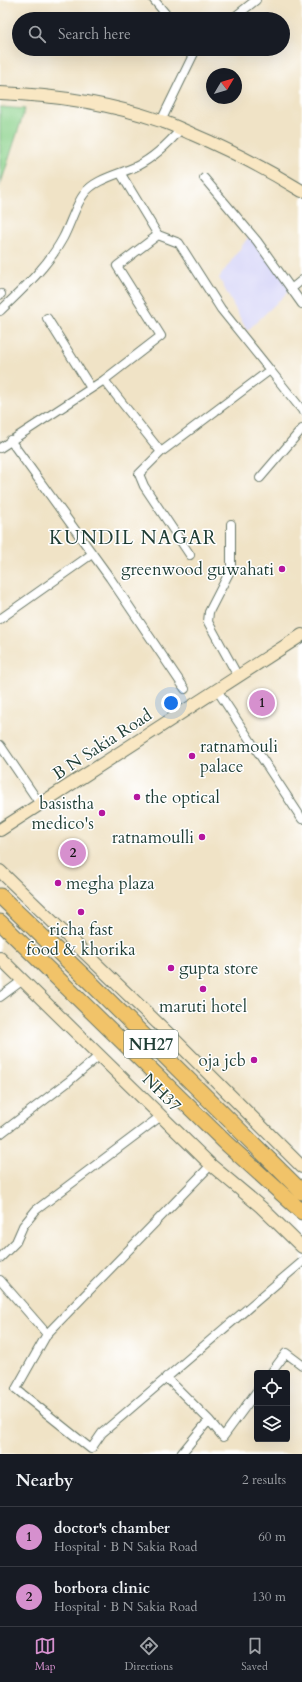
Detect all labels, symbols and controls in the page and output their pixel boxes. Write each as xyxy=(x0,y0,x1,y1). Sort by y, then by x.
search box xyxy=(12,12,290,56)
icon: search xyxy=(26,23,48,45)
text: Search here xyxy=(58,24,131,44)
north arrow xyxy=(206,68,242,104)
district label: KUNDIL NAGAR xyxy=(49,525,217,551)
place label: greenwood guwahati xyxy=(121,558,274,581)
marker: greenwood guwahati xyxy=(277,564,287,574)
pin: 1 xyxy=(249,688,275,718)
your location xyxy=(161,693,181,713)
street label: B N Sakia Road xyxy=(48,704,156,785)
place label: ratnamouli palace xyxy=(200,735,278,778)
marker: ratnamouli palace xyxy=(187,751,197,761)
place label: the optical xyxy=(145,786,220,809)
place label: basistha medico's xyxy=(32,792,95,835)
marker: the optical xyxy=(132,792,142,802)
marker: basistha medico's xyxy=(97,808,107,818)
place label: ratnamoulli xyxy=(112,826,194,849)
marker: ratnamoulli xyxy=(197,832,207,842)
pin: 2 xyxy=(60,838,86,868)
place label: megha plaza xyxy=(66,872,155,895)
marker: megha plaza xyxy=(53,878,63,888)
marker: richa fast food & khorika xyxy=(76,907,86,917)
place label: richa fast food & khorika xyxy=(26,918,136,961)
place label: gupta store xyxy=(179,957,258,980)
marker: gupta store xyxy=(166,963,176,973)
marker: maruti hotel xyxy=(198,984,208,994)
place label: maruti hotel xyxy=(159,995,248,1018)
road number: NH27 xyxy=(124,1030,178,1058)
place label: oja jcb xyxy=(198,1049,246,1072)
marker: oja jcb xyxy=(249,1055,259,1065)
street label: NH37 xyxy=(137,1068,186,1117)
map controls xyxy=(254,1370,290,1442)
button: locate xyxy=(254,1370,290,1406)
button: layers xyxy=(254,1406,290,1442)
text: Nearby xyxy=(16,1469,73,1492)
text: 2 results xyxy=(242,1471,286,1489)
text: doctor's chamber xyxy=(54,1518,170,1538)
text: 1 xyxy=(26,1528,32,1546)
text: 60 m xyxy=(258,1528,286,1546)
text: Hospital · B N Sakia Road xyxy=(54,1538,197,1556)
text: borbora clinic xyxy=(54,1578,150,1598)
text: 2 xyxy=(26,1588,32,1606)
text: 130 m xyxy=(252,1588,286,1606)
text: Hospital · B N Sakia Road xyxy=(54,1598,197,1616)
tab: Map xyxy=(34,1635,56,1674)
tab: Directions xyxy=(124,1635,173,1674)
tab: Saved xyxy=(241,1635,268,1674)

